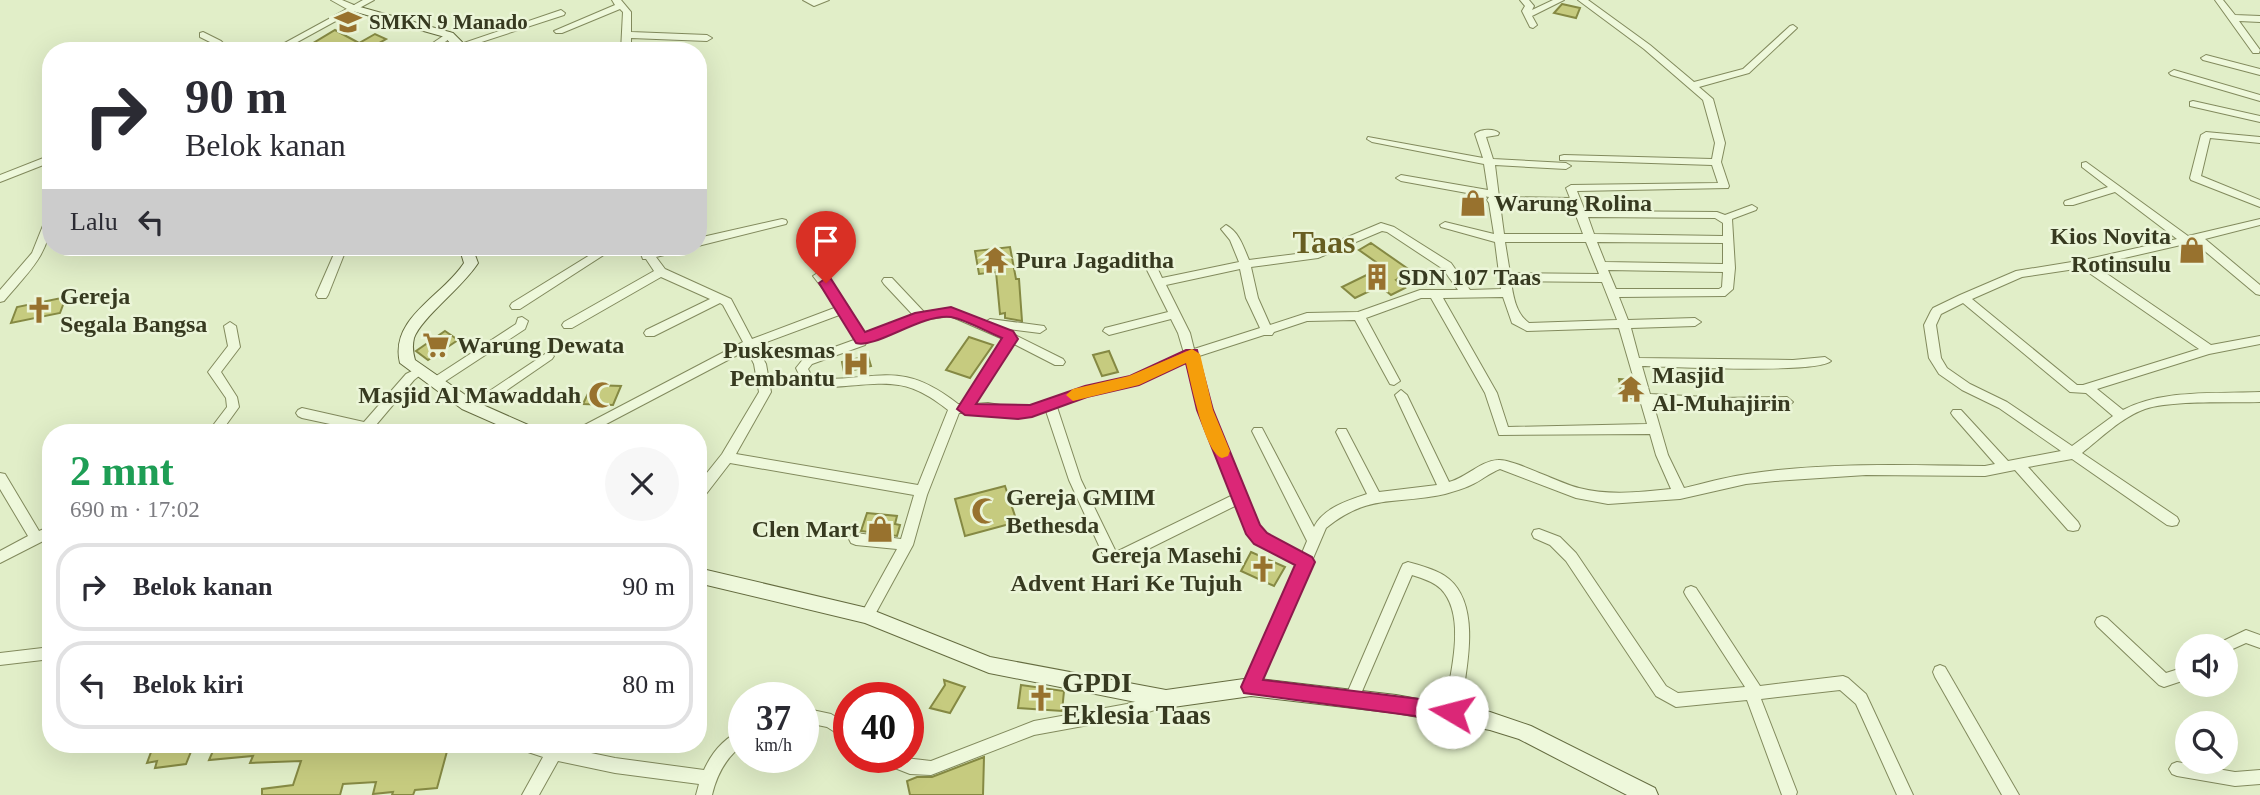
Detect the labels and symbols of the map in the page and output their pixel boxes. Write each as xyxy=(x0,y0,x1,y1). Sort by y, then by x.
school or university icon: SMKN 9 Manado xyxy=(333,7,363,37)
place label: SMKN 9 Manado xyxy=(369,10,528,34)
shop icon: Warung Rolina xyxy=(1458,188,1488,218)
place label: Warung Rolina xyxy=(1494,190,1652,216)
pin xyxy=(796,211,856,283)
place label: Kios Novita Rotinsulu xyxy=(2050,223,2171,277)
district label: Taas xyxy=(1293,224,1355,260)
shop icon: Kios Novita Rotinsulu xyxy=(2177,235,2207,265)
temple icon: Pura Jagaditha xyxy=(980,245,1010,275)
place label: Pura Jagaditha xyxy=(1016,247,1174,273)
building icon: SDN 107 Taas xyxy=(1362,262,1392,292)
place label: SDN 107 Taas xyxy=(1398,264,1541,290)
place label: Gereja Segala Bangsa xyxy=(60,283,207,337)
church icon: Gereja Segala Bangsa xyxy=(24,295,54,325)
supermarket icon: Warung Dewata xyxy=(421,330,451,360)
place label: Warung Dewata xyxy=(457,332,624,358)
place label: Puskesmas Pembantu xyxy=(723,337,835,391)
hospital icon: Puskesmas Pembantu xyxy=(841,349,871,379)
place label: Masjid Al-Muhajirin xyxy=(1652,362,1791,416)
temple icon: Masjid Al-Muhajirin xyxy=(1616,374,1646,404)
mosque icon: Masjid Al Mawaddah xyxy=(587,380,617,410)
place label: Masjid Al Mawaddah xyxy=(358,382,581,408)
place label: Gereja GMIM Bethesda xyxy=(1006,484,1156,538)
mosque icon: Gereja GMIM Bethesda xyxy=(970,496,1000,526)
shop icon: Clen Mart xyxy=(865,514,895,544)
place label: Clen Mart xyxy=(752,516,859,542)
place label: Gereja Masehi Advent Hari Ke Tujuh xyxy=(1011,542,1242,596)
church icon: Gereja Masehi Advent Hari Ke Tujuh xyxy=(1248,554,1278,584)
place label: GPDI Eklesia Taas xyxy=(1062,667,1211,730)
position arrow xyxy=(1415,675,1489,749)
speed limit sign: 40 xyxy=(833,682,924,773)
church icon: GPDI Eklesia Taas xyxy=(1026,683,1056,713)

